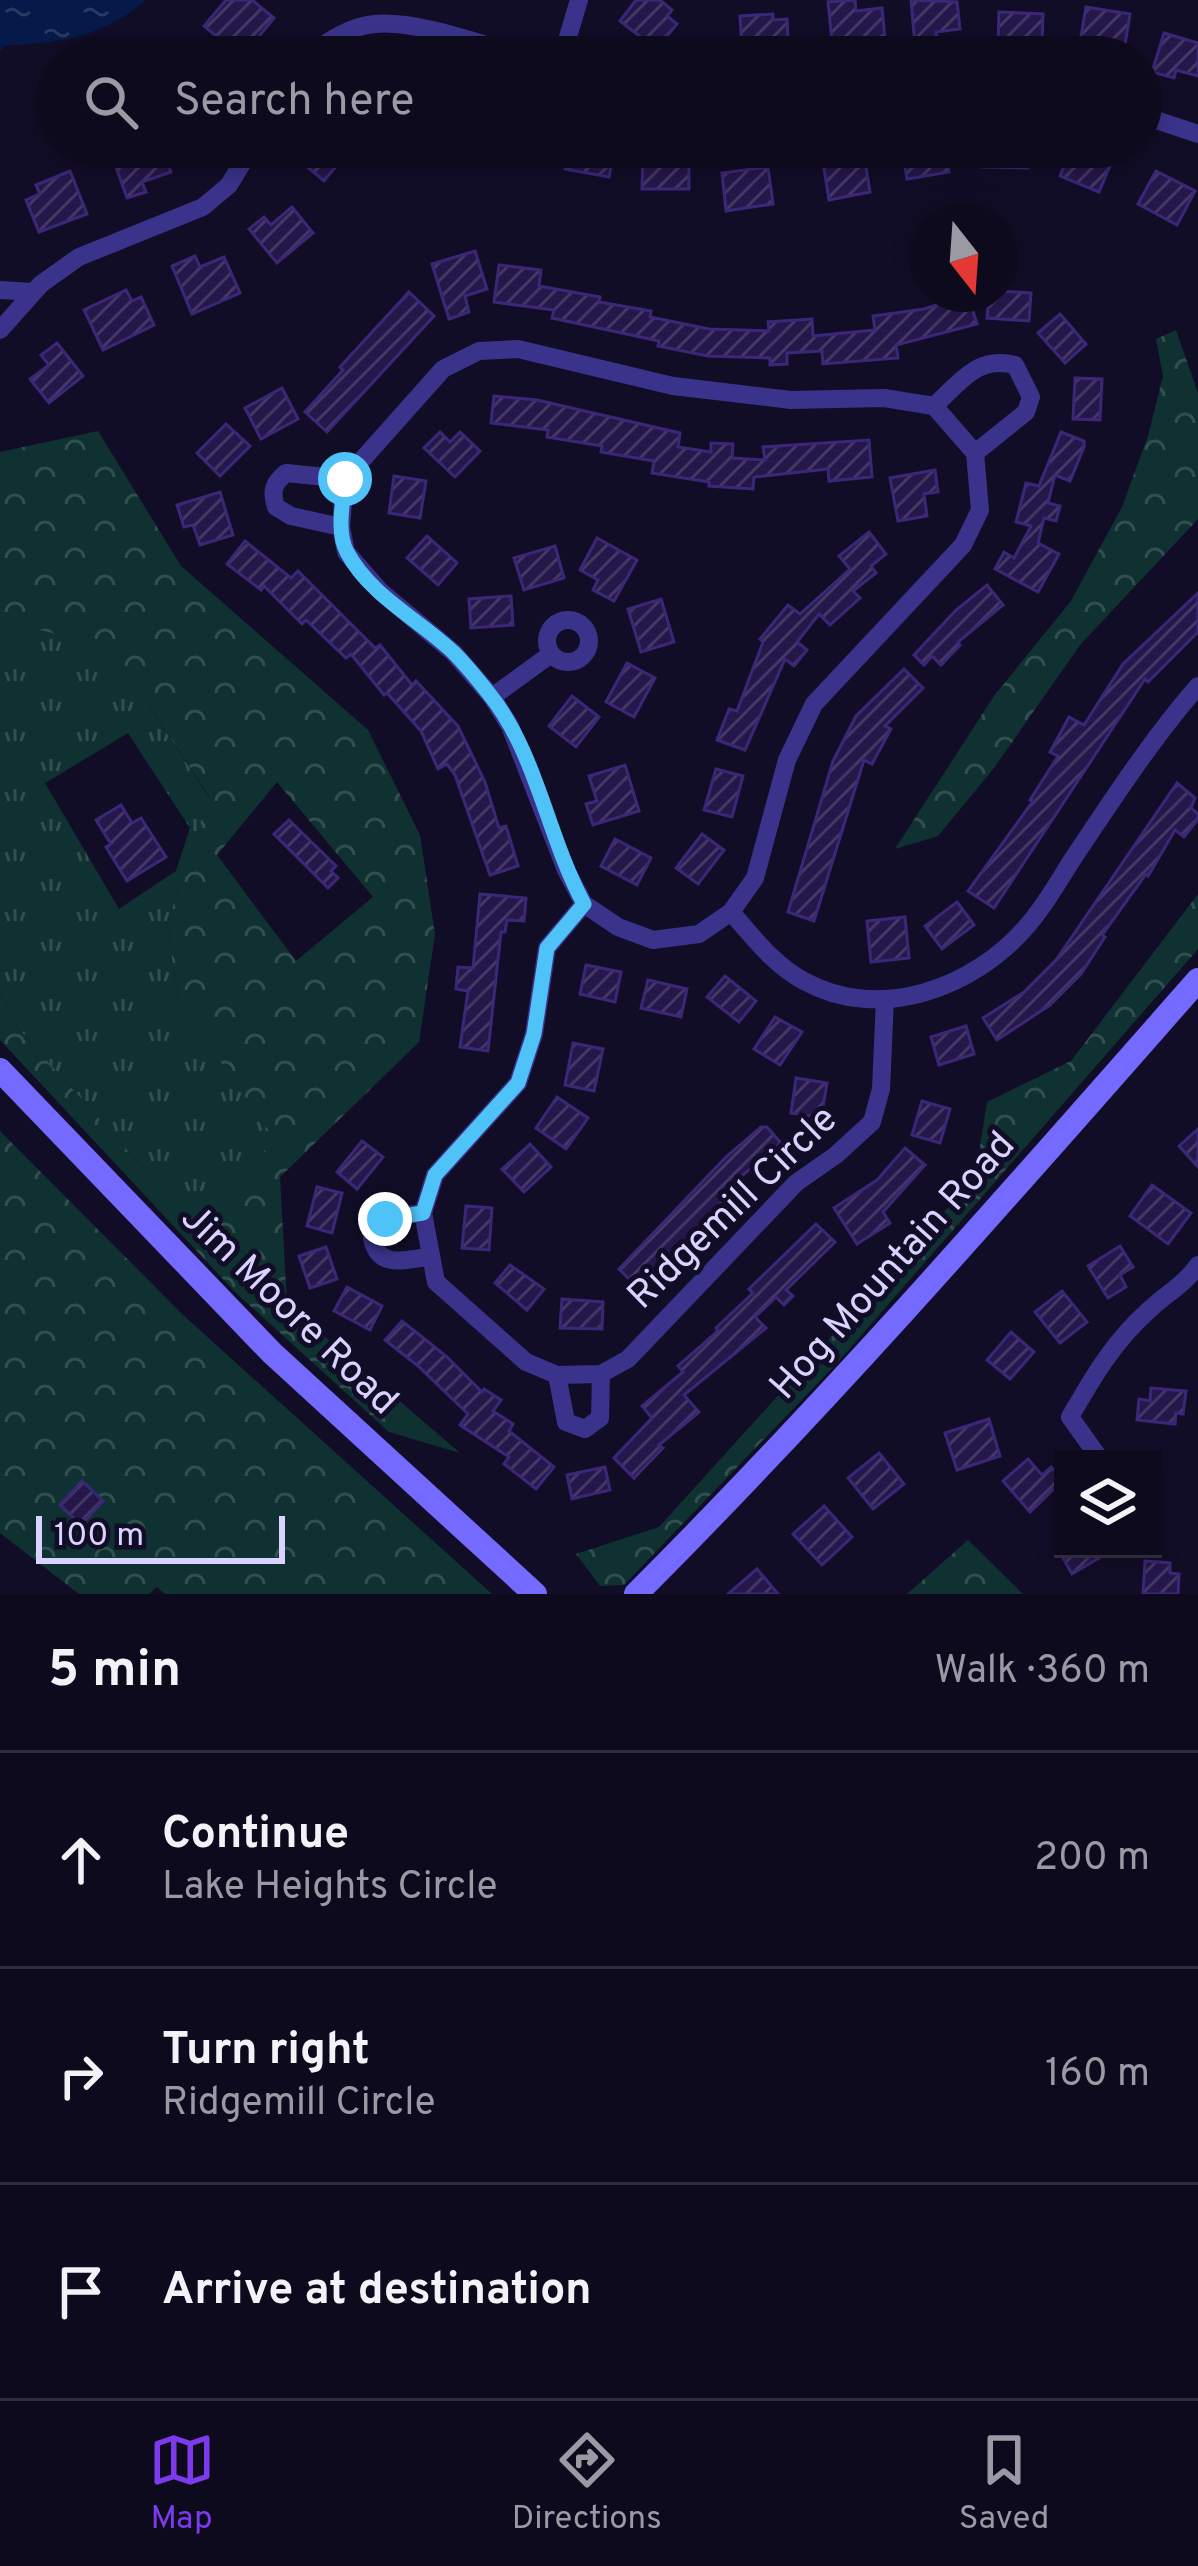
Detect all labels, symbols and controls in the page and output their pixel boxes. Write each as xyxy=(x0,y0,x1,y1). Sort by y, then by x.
search box xyxy=(36,36,1162,168)
icon: search xyxy=(78,69,144,135)
text: Search here xyxy=(174,74,414,131)
north arrow xyxy=(910,204,1018,312)
route start xyxy=(318,452,372,506)
street label: Ridgemill Circle xyxy=(619,1096,849,1322)
street label: Hog Mountain Road xyxy=(761,1123,1027,1411)
route end xyxy=(358,1192,412,1246)
street label: Jim Moore Road xyxy=(169,1195,407,1427)
map controls xyxy=(1054,1450,1162,1558)
button: layers xyxy=(1054,1450,1162,1558)
scale bar xyxy=(36,1510,285,1563)
text: 100 m xyxy=(54,1516,144,1558)
text: 5 min xyxy=(48,1640,181,1705)
text: Walk · 360 m xyxy=(934,1648,1150,1697)
text: Continue xyxy=(162,1807,349,1864)
icon: ahead xyxy=(48,1827,114,1893)
text: 200 m xyxy=(1034,1835,1150,1884)
text: Lake Heights Circle xyxy=(162,1864,497,1913)
text: Turn right xyxy=(162,2023,370,2080)
icon: right xyxy=(48,2043,114,2109)
text: 160 m xyxy=(1045,2051,1150,2100)
text: Ridgemill Circle xyxy=(162,2080,435,2129)
icon: arrive xyxy=(48,2259,114,2325)
text: Arrive at destination xyxy=(162,2263,592,2320)
tab: Map xyxy=(149,2427,215,2541)
tab: Directions xyxy=(512,2427,662,2541)
tab: Saved xyxy=(959,2427,1049,2541)

